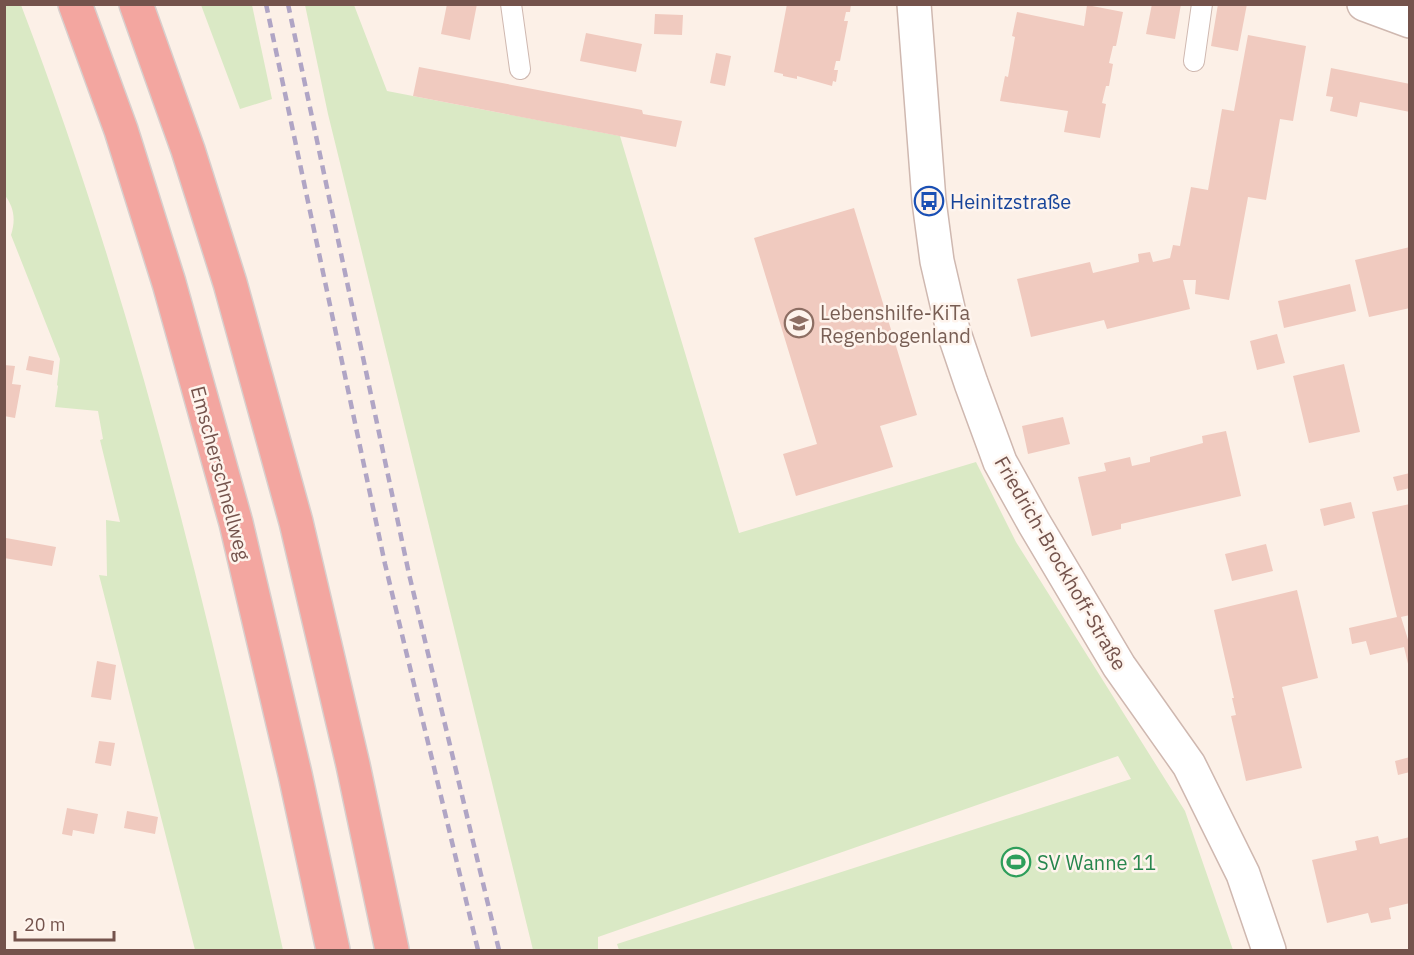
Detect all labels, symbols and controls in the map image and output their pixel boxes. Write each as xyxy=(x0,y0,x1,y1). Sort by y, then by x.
bus stop icon: Heinitzstraße xyxy=(913,185,945,217)
place label: Heinitzstraße xyxy=(950,188,1071,215)
place label: Lebenshilfe-KiTa Regenbogenland xyxy=(820,299,971,349)
school or university icon: Lebenshilfe-KiTa Regenbogenland xyxy=(783,307,815,339)
street label: Emscherschnellweg xyxy=(185,383,257,564)
street label: Friedrich-Brockhoff-Straße xyxy=(989,451,1133,675)
sports icon: SV Wanne 11 xyxy=(1000,846,1032,878)
place label: SV Wanne 11 xyxy=(1037,849,1156,876)
scale bar xyxy=(15,904,114,942)
text: 20 m xyxy=(24,913,66,936)

